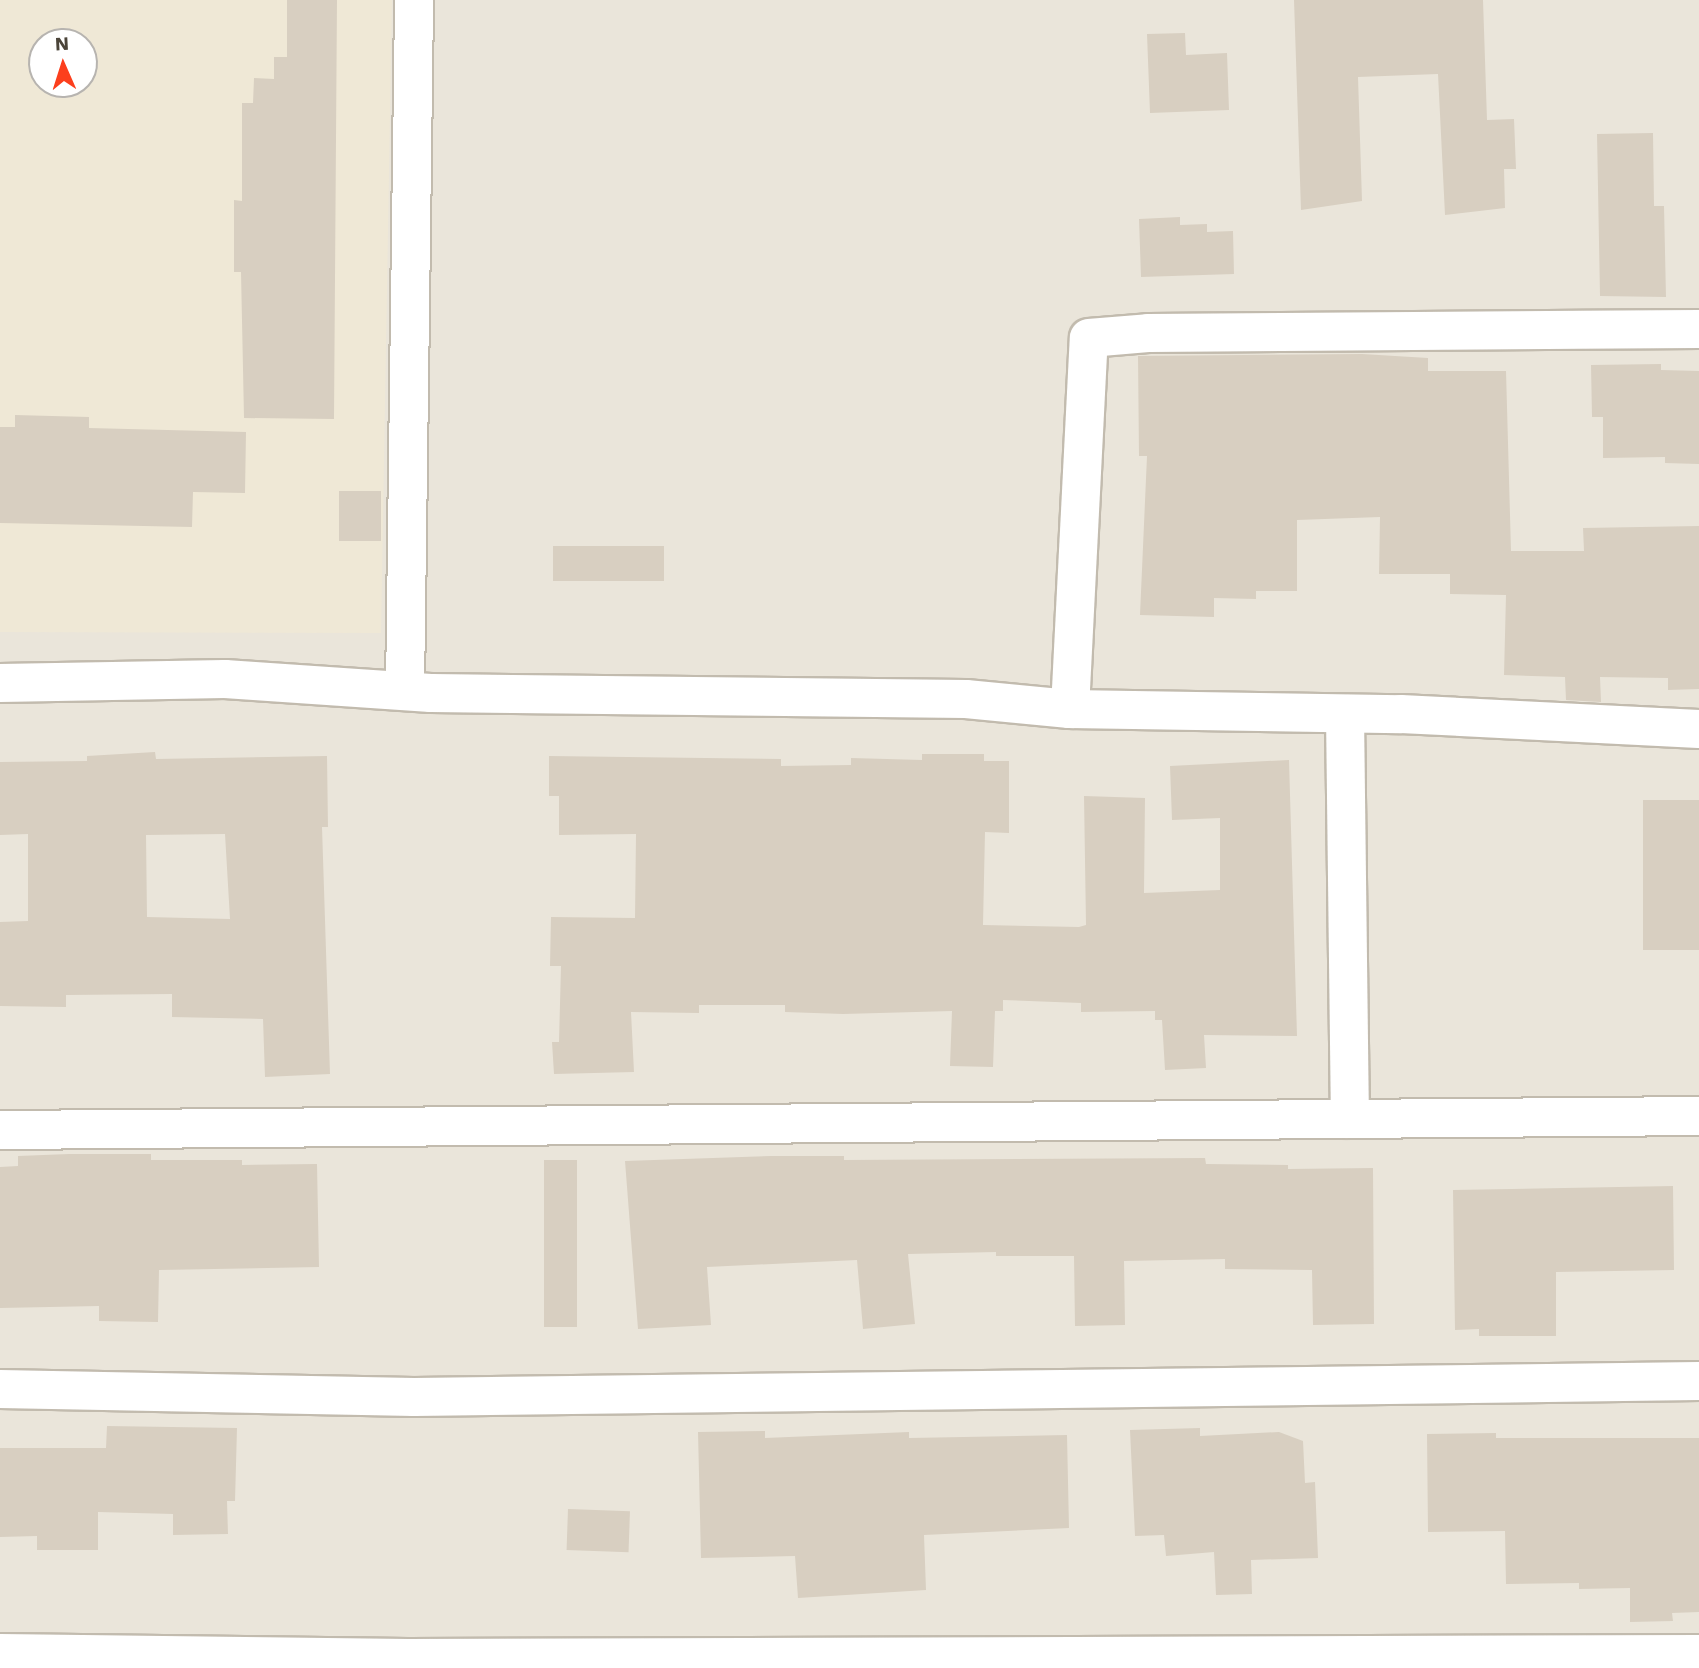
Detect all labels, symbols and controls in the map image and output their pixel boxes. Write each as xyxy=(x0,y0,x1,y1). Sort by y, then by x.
north arrow xyxy=(28,28,98,98)
text: N xyxy=(54,32,70,55)

